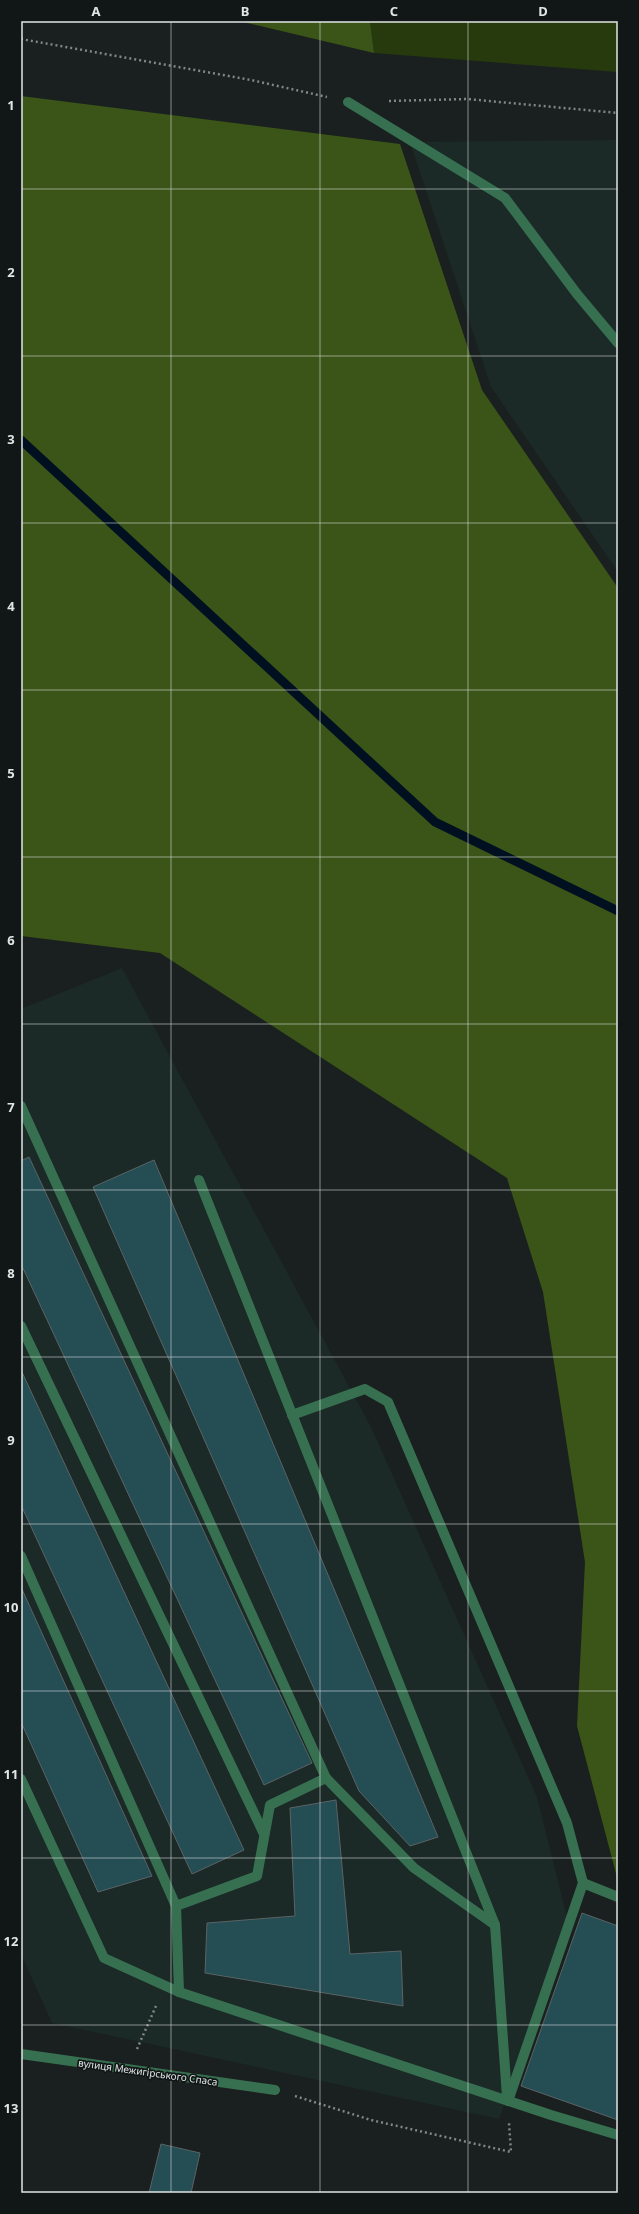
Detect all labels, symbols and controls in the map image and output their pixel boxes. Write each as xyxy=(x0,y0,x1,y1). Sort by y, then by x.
text: A xyxy=(92,2,101,20)
text: B xyxy=(241,2,249,20)
text: C xyxy=(390,2,398,20)
text: D xyxy=(538,2,548,20)
text: 1 xyxy=(7,96,15,114)
text: 2 xyxy=(7,263,15,281)
text: 3 xyxy=(7,430,15,448)
text: 4 xyxy=(7,597,15,615)
text: 5 xyxy=(7,764,15,782)
text: 6 xyxy=(7,931,15,949)
text: 7 xyxy=(7,1098,15,1116)
text: 8 xyxy=(7,1264,15,1282)
text: 9 xyxy=(7,1431,15,1449)
text: 10 xyxy=(4,1598,18,1616)
text: 11 xyxy=(4,1765,18,1783)
text: 12 xyxy=(4,1932,18,1950)
street label: вулиця Межигірського Спаса xyxy=(77,2055,219,2089)
text: 13 xyxy=(4,2099,18,2117)

